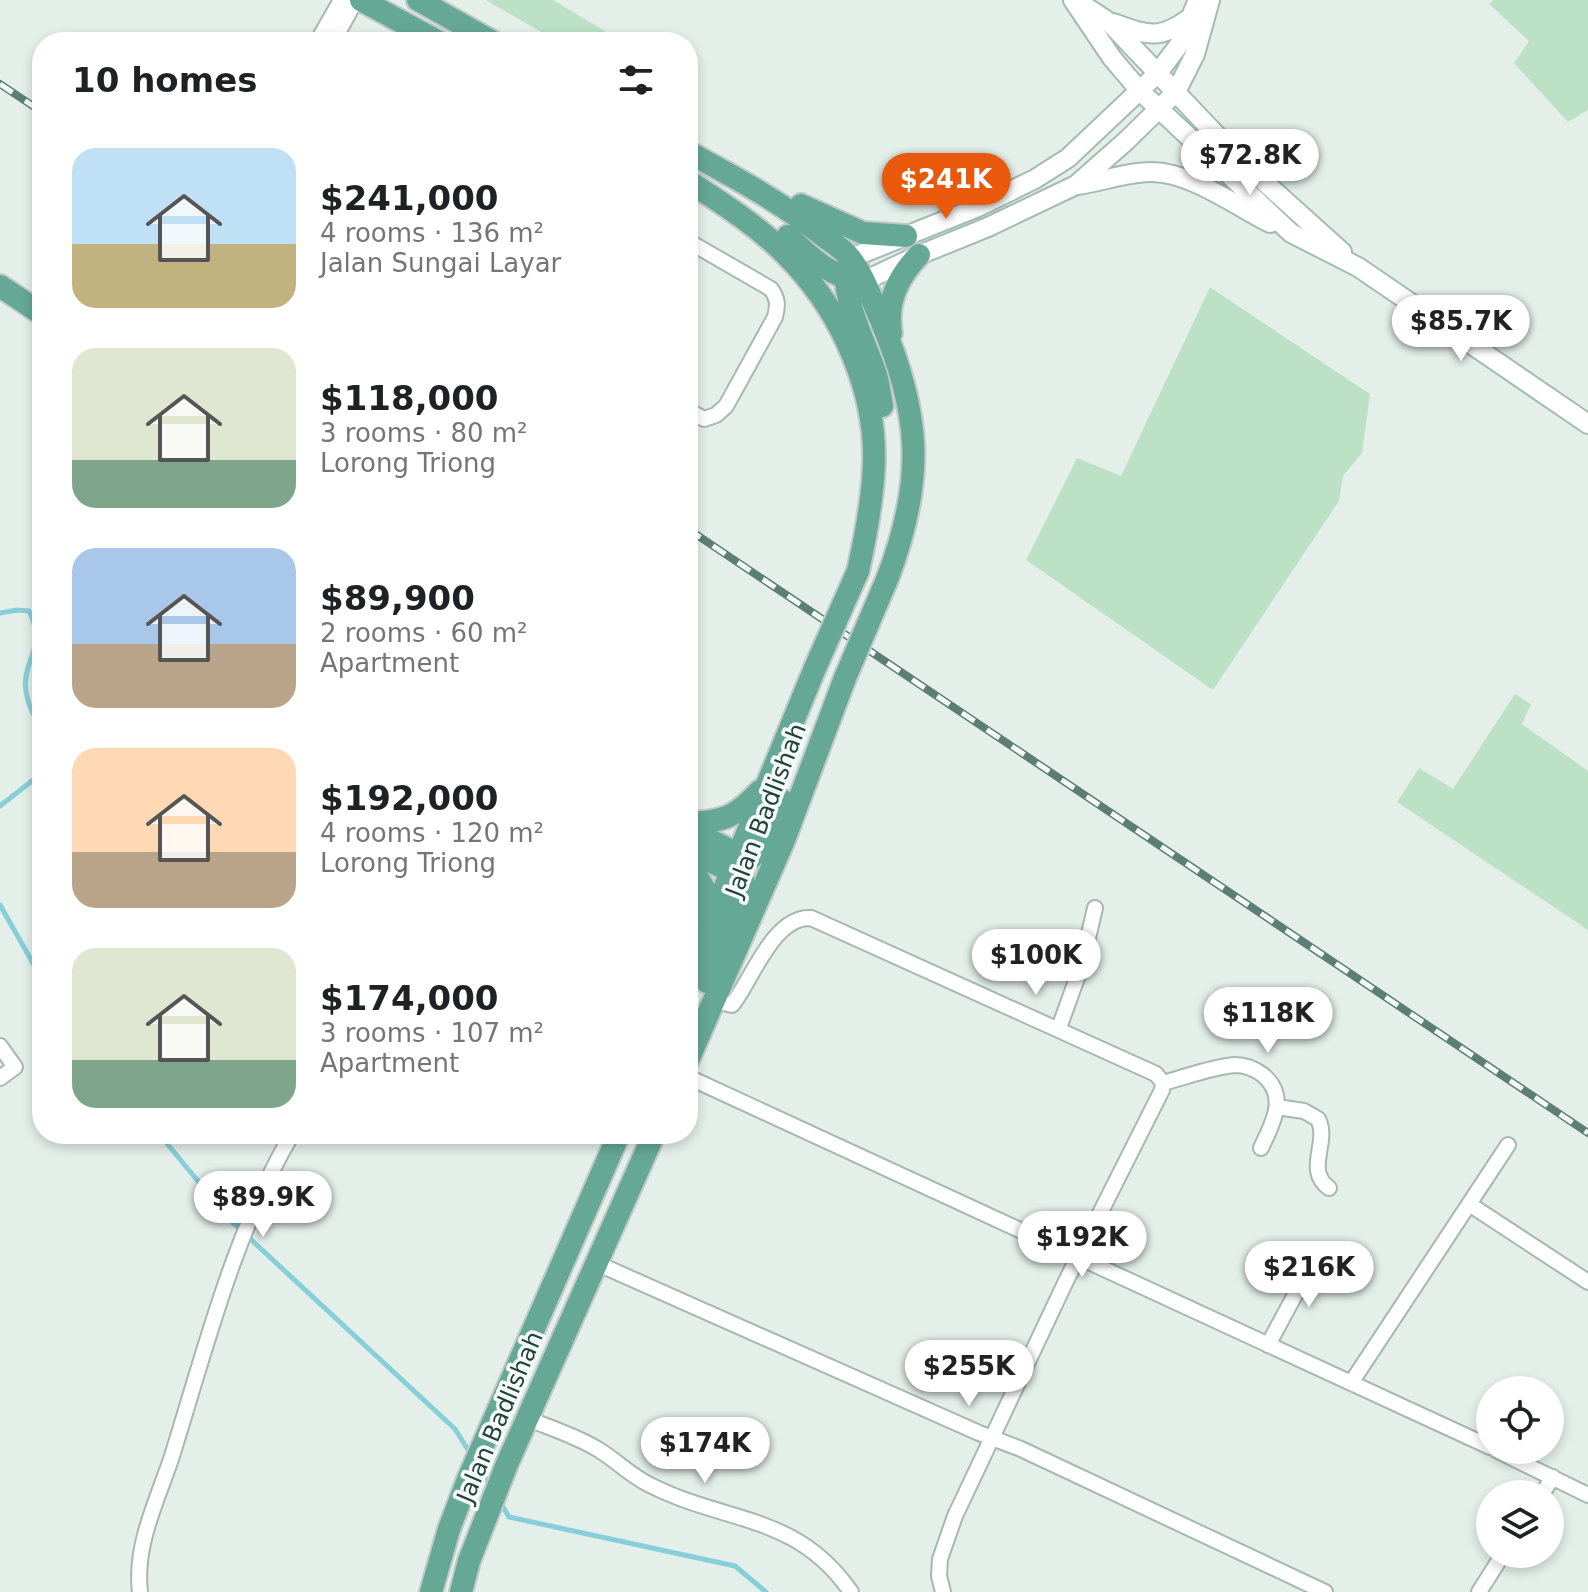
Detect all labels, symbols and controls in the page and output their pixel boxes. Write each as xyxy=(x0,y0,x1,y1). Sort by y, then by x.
icon: filters xyxy=(614,58,658,102)
text: 10 homes xyxy=(72,60,257,100)
pin: $72.8K xyxy=(1185,129,1315,197)
text: $72.8K xyxy=(1199,140,1301,170)
pin: $241K xyxy=(890,153,1002,221)
text: $241K xyxy=(900,164,992,194)
text: $241,000 xyxy=(320,178,499,218)
icon: home xyxy=(136,180,232,276)
text: 4 rooms · 136 m² xyxy=(320,218,544,248)
text: Jalan Sungai Layar xyxy=(320,248,561,278)
pin: $85.7K xyxy=(1396,295,1526,363)
text: $85.7K xyxy=(1410,306,1512,336)
text: $118,000 xyxy=(320,378,499,418)
icon: home xyxy=(136,380,232,476)
text: 3 rooms · 80 m² xyxy=(320,418,528,448)
text: Lorong Triong xyxy=(320,448,496,478)
text: $89,900 xyxy=(320,578,475,618)
icon: home xyxy=(136,580,232,676)
text: 2 rooms · 60 m² xyxy=(320,618,528,648)
text: Apartment xyxy=(320,648,459,678)
street label: Jalan Badlishah xyxy=(719,719,812,902)
text: $192,000 xyxy=(320,778,499,818)
icon: home xyxy=(136,780,232,876)
text: 4 rooms · 120 m² xyxy=(320,818,544,848)
text: Lorong Triong xyxy=(320,848,496,878)
pin: $100K xyxy=(980,929,1092,997)
text: $100K xyxy=(990,940,1082,970)
text: $174,000 xyxy=(320,978,499,1018)
icon: home xyxy=(136,980,232,1076)
pin: $118K xyxy=(1212,987,1324,1055)
text: $118K xyxy=(1222,998,1314,1028)
text: 3 rooms · 107 m² xyxy=(320,1018,544,1048)
text: Apartment xyxy=(320,1048,459,1078)
pin: $89.9K xyxy=(198,1171,328,1239)
text: $89.9K xyxy=(212,1182,314,1212)
pin: $192K xyxy=(1026,1211,1138,1279)
text: $192K xyxy=(1036,1222,1128,1252)
pin: $216K xyxy=(1253,1241,1365,1309)
text: $216K xyxy=(1263,1252,1355,1282)
street label: Jalan Badlishah xyxy=(451,1327,549,1509)
pin: $255K xyxy=(913,1340,1025,1408)
text: $255K xyxy=(923,1351,1015,1381)
map controls xyxy=(1476,1376,1564,1568)
button: locate xyxy=(1476,1376,1564,1464)
pin: $174K xyxy=(649,1417,761,1485)
text: $174K xyxy=(659,1428,751,1458)
button: layers xyxy=(1476,1480,1564,1568)

